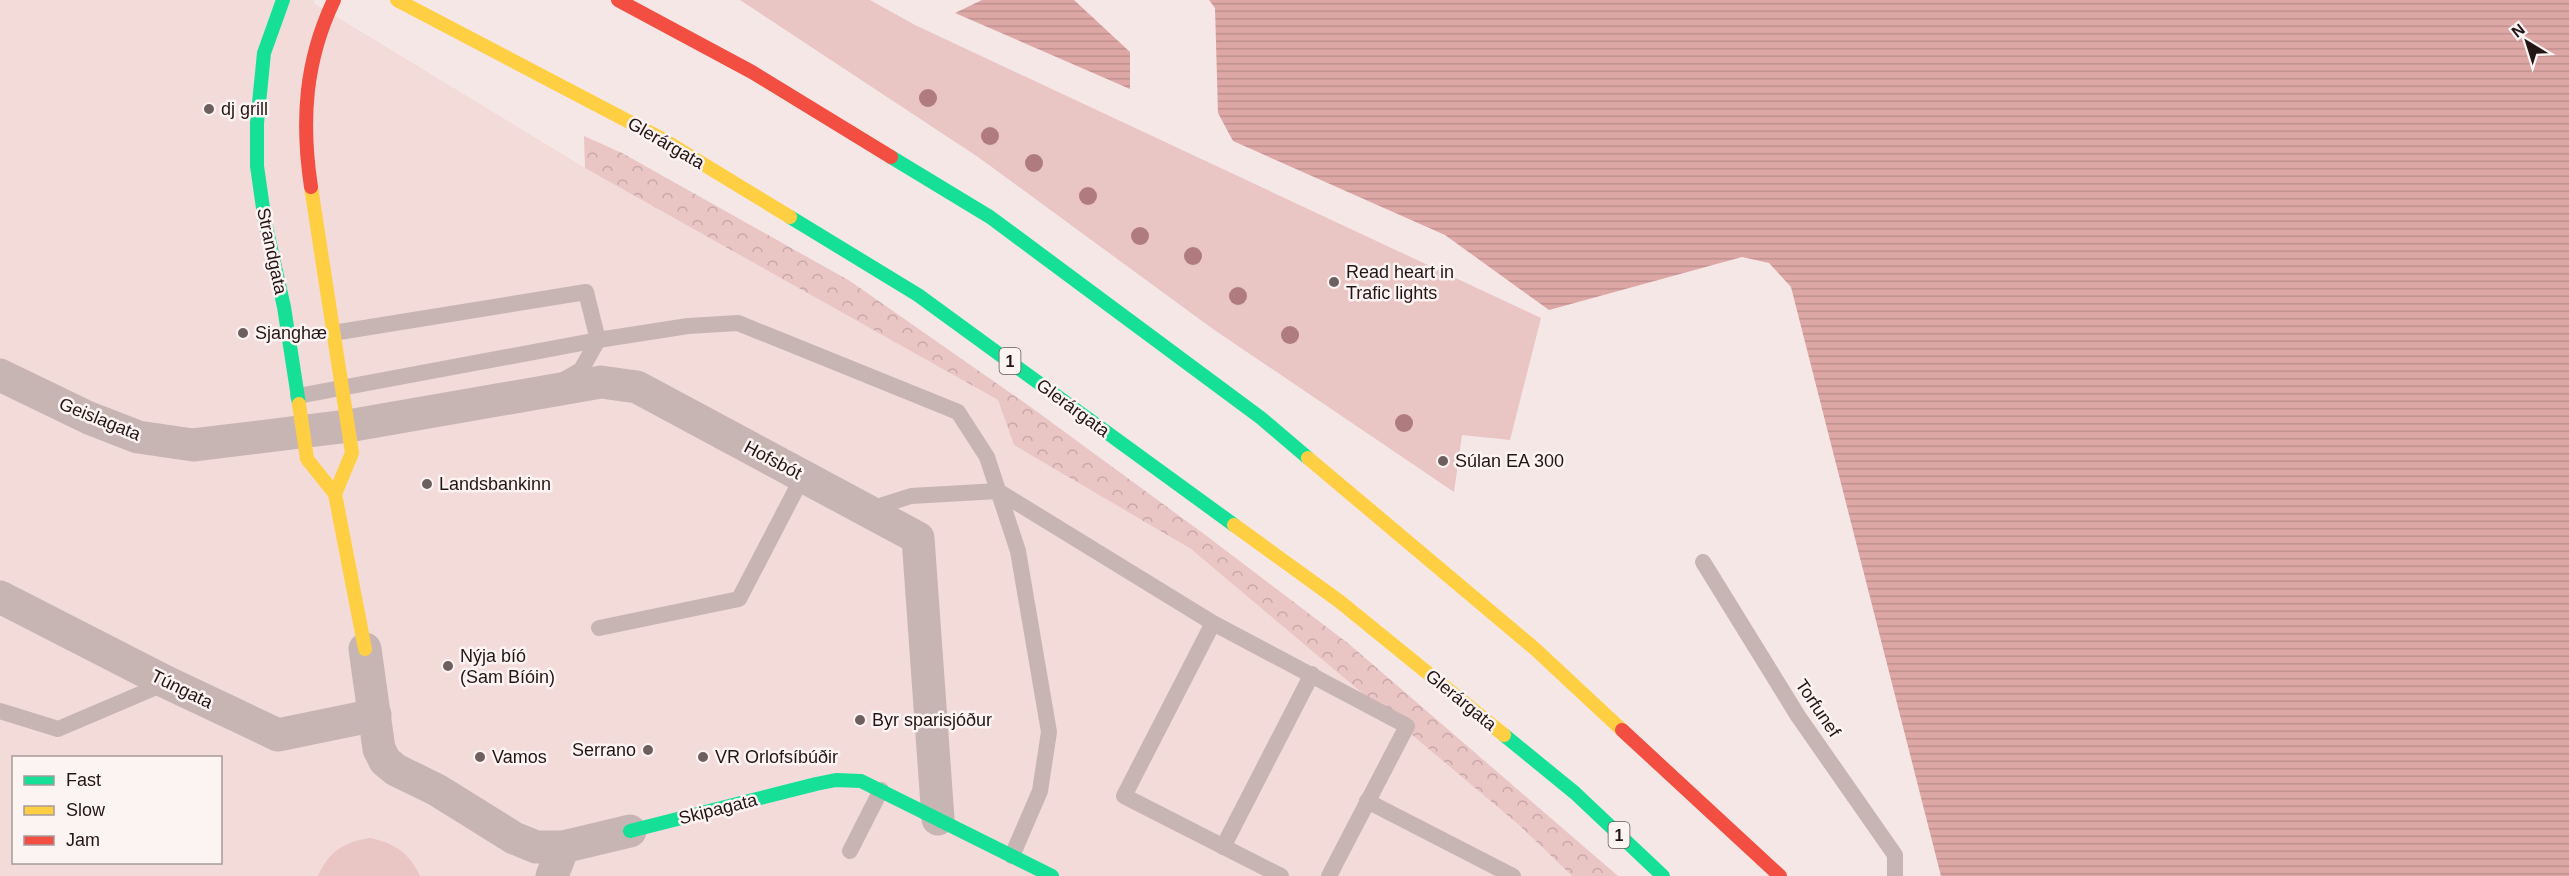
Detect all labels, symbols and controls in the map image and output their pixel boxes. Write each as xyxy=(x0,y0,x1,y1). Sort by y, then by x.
north arrow xyxy=(2497,12,2557,72)
text: N xyxy=(2508,20,2528,41)
place label: dj grill xyxy=(221,99,268,119)
marker: dj grill xyxy=(202,102,216,116)
street label: Glerárgata xyxy=(624,113,709,173)
street label: Strandgata xyxy=(253,206,291,297)
place label: Read heart in Trafic lights xyxy=(1346,262,1454,303)
marker: Read heart in Trafic lights xyxy=(1327,275,1341,289)
place label: Sjanghæ xyxy=(255,323,327,343)
marker: Sjanghæ xyxy=(236,326,250,340)
road number: 1 xyxy=(1000,348,1020,374)
street label: Glerárgata xyxy=(1033,375,1114,442)
street label: Geislagata xyxy=(56,394,145,445)
street label: Hofsbót xyxy=(741,437,805,483)
place label: Súlan EA 300 xyxy=(1455,451,1564,471)
marker: Súlan EA 300 xyxy=(1436,454,1450,468)
place label: Landsbankinn xyxy=(439,474,551,494)
marker: Landsbankinn xyxy=(420,477,434,491)
place label: Nýja bíó (Sam Bíóin) xyxy=(460,646,555,687)
marker: Nýja bíó (Sam Bíóin) xyxy=(441,659,455,673)
street label: Glerárgata xyxy=(1422,665,1501,735)
street label: Túngata xyxy=(148,666,217,713)
street label: Torfunef xyxy=(1792,675,1845,741)
place label: Byr sparisjóður xyxy=(872,710,992,730)
marker: Byr sparisjóður xyxy=(853,713,867,727)
place label: Serrano xyxy=(572,740,636,760)
marker: Serrano xyxy=(641,743,655,757)
place label: Vamos xyxy=(492,747,547,767)
place label: VR Orlofsíbúðir xyxy=(715,747,838,767)
marker: Vamos xyxy=(473,750,487,764)
marker: VR Orlofsíbúðir xyxy=(696,750,710,764)
legend xyxy=(12,756,222,864)
text: Fast xyxy=(66,770,101,790)
street label: Skipagata xyxy=(677,789,760,828)
text: Slow xyxy=(66,800,106,820)
road number: 1 xyxy=(1608,822,1630,848)
text: Jam xyxy=(66,830,100,850)

